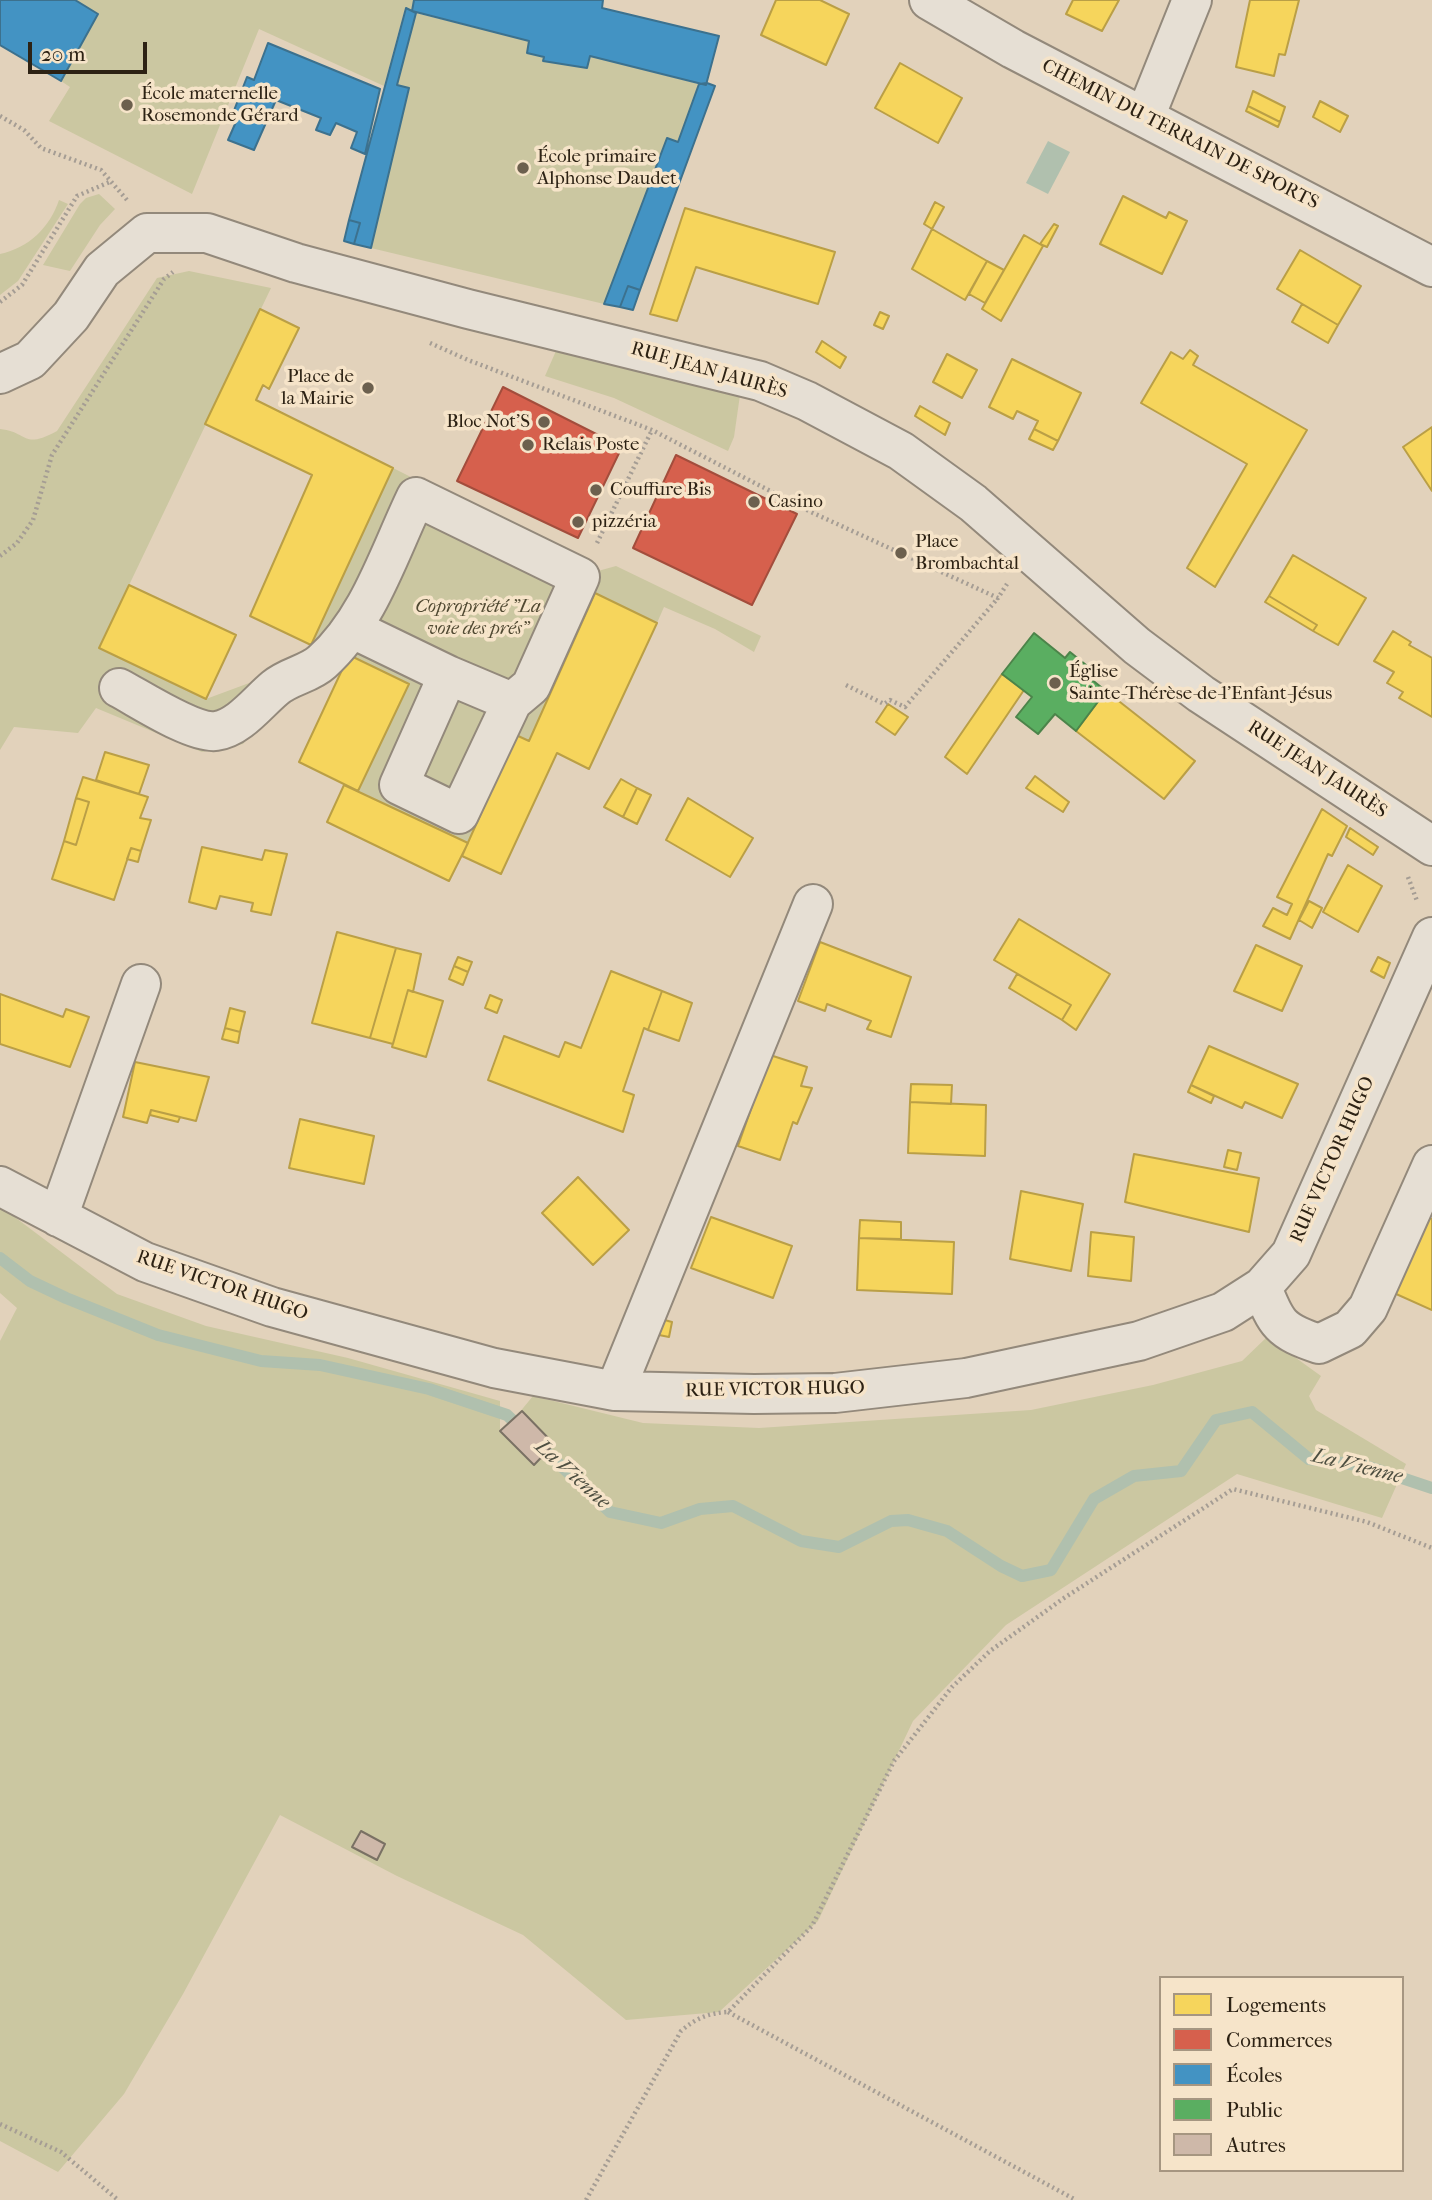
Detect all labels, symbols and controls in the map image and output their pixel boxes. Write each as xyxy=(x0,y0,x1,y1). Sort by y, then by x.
scale bar xyxy=(32,28,150,72)
text: 20 m xyxy=(41,42,85,66)
street label: CHEMIN DU TERRAIN DE SPORTS xyxy=(1038,55,1322,215)
place label: École maternelle Rosemonde Gérard xyxy=(141,83,298,127)
marker: École maternelle Rosemonde Gérard xyxy=(119,97,135,113)
place label: École primaire Alphonse Daudet xyxy=(537,146,677,190)
marker: École primaire Alphonse Daudet xyxy=(515,160,531,176)
street label: RUE JEAN JAURÈS xyxy=(628,338,790,404)
place label: Place de la Mairie xyxy=(281,366,354,410)
marker: Place de la Mairie xyxy=(360,380,376,396)
place label: Bloc Not'S xyxy=(446,411,530,433)
marker: Bloc Not'S xyxy=(536,414,552,430)
place label: Relais Poste xyxy=(542,434,639,456)
marker: Relais Poste xyxy=(520,437,536,453)
place label: Couffure Bis xyxy=(610,479,711,501)
marker: Couffure Bis xyxy=(588,482,604,498)
place label: Casino xyxy=(768,491,823,513)
marker: Casino xyxy=(746,494,762,510)
place label: pizzéria xyxy=(592,511,657,533)
marker: pizzéria xyxy=(570,514,586,530)
place label: Place Brombachtal xyxy=(915,531,1019,575)
marker: Place Brombachtal xyxy=(893,545,909,561)
park label: Copropriété "La voie des prés" xyxy=(415,596,541,640)
place label: Église Sainte-Thérèse-de-l'Enfant-Jésus xyxy=(1069,661,1332,705)
marker: Église Sainte-Thérèse-de-l'Enfant-Jésus xyxy=(1047,675,1063,691)
street label: RUE JEAN JAURÈS xyxy=(1243,716,1391,824)
street label: RUE VICTOR HUGO xyxy=(1286,1073,1380,1247)
street label: RUE VICTOR HUGO xyxy=(133,1246,311,1326)
street label: RUE VICTOR HUGO xyxy=(685,1377,865,1403)
water label: La Vienne xyxy=(529,1435,615,1515)
water label: La Vienne xyxy=(1309,1444,1405,1490)
legend xyxy=(1159,1976,1404,2172)
text: Logements xyxy=(1226,1993,1326,2017)
text: Commerces xyxy=(1226,2028,1332,2052)
text: Écoles xyxy=(1226,2063,1282,2087)
text: Public xyxy=(1226,2098,1282,2122)
text: Autres xyxy=(1226,2133,1286,2157)

